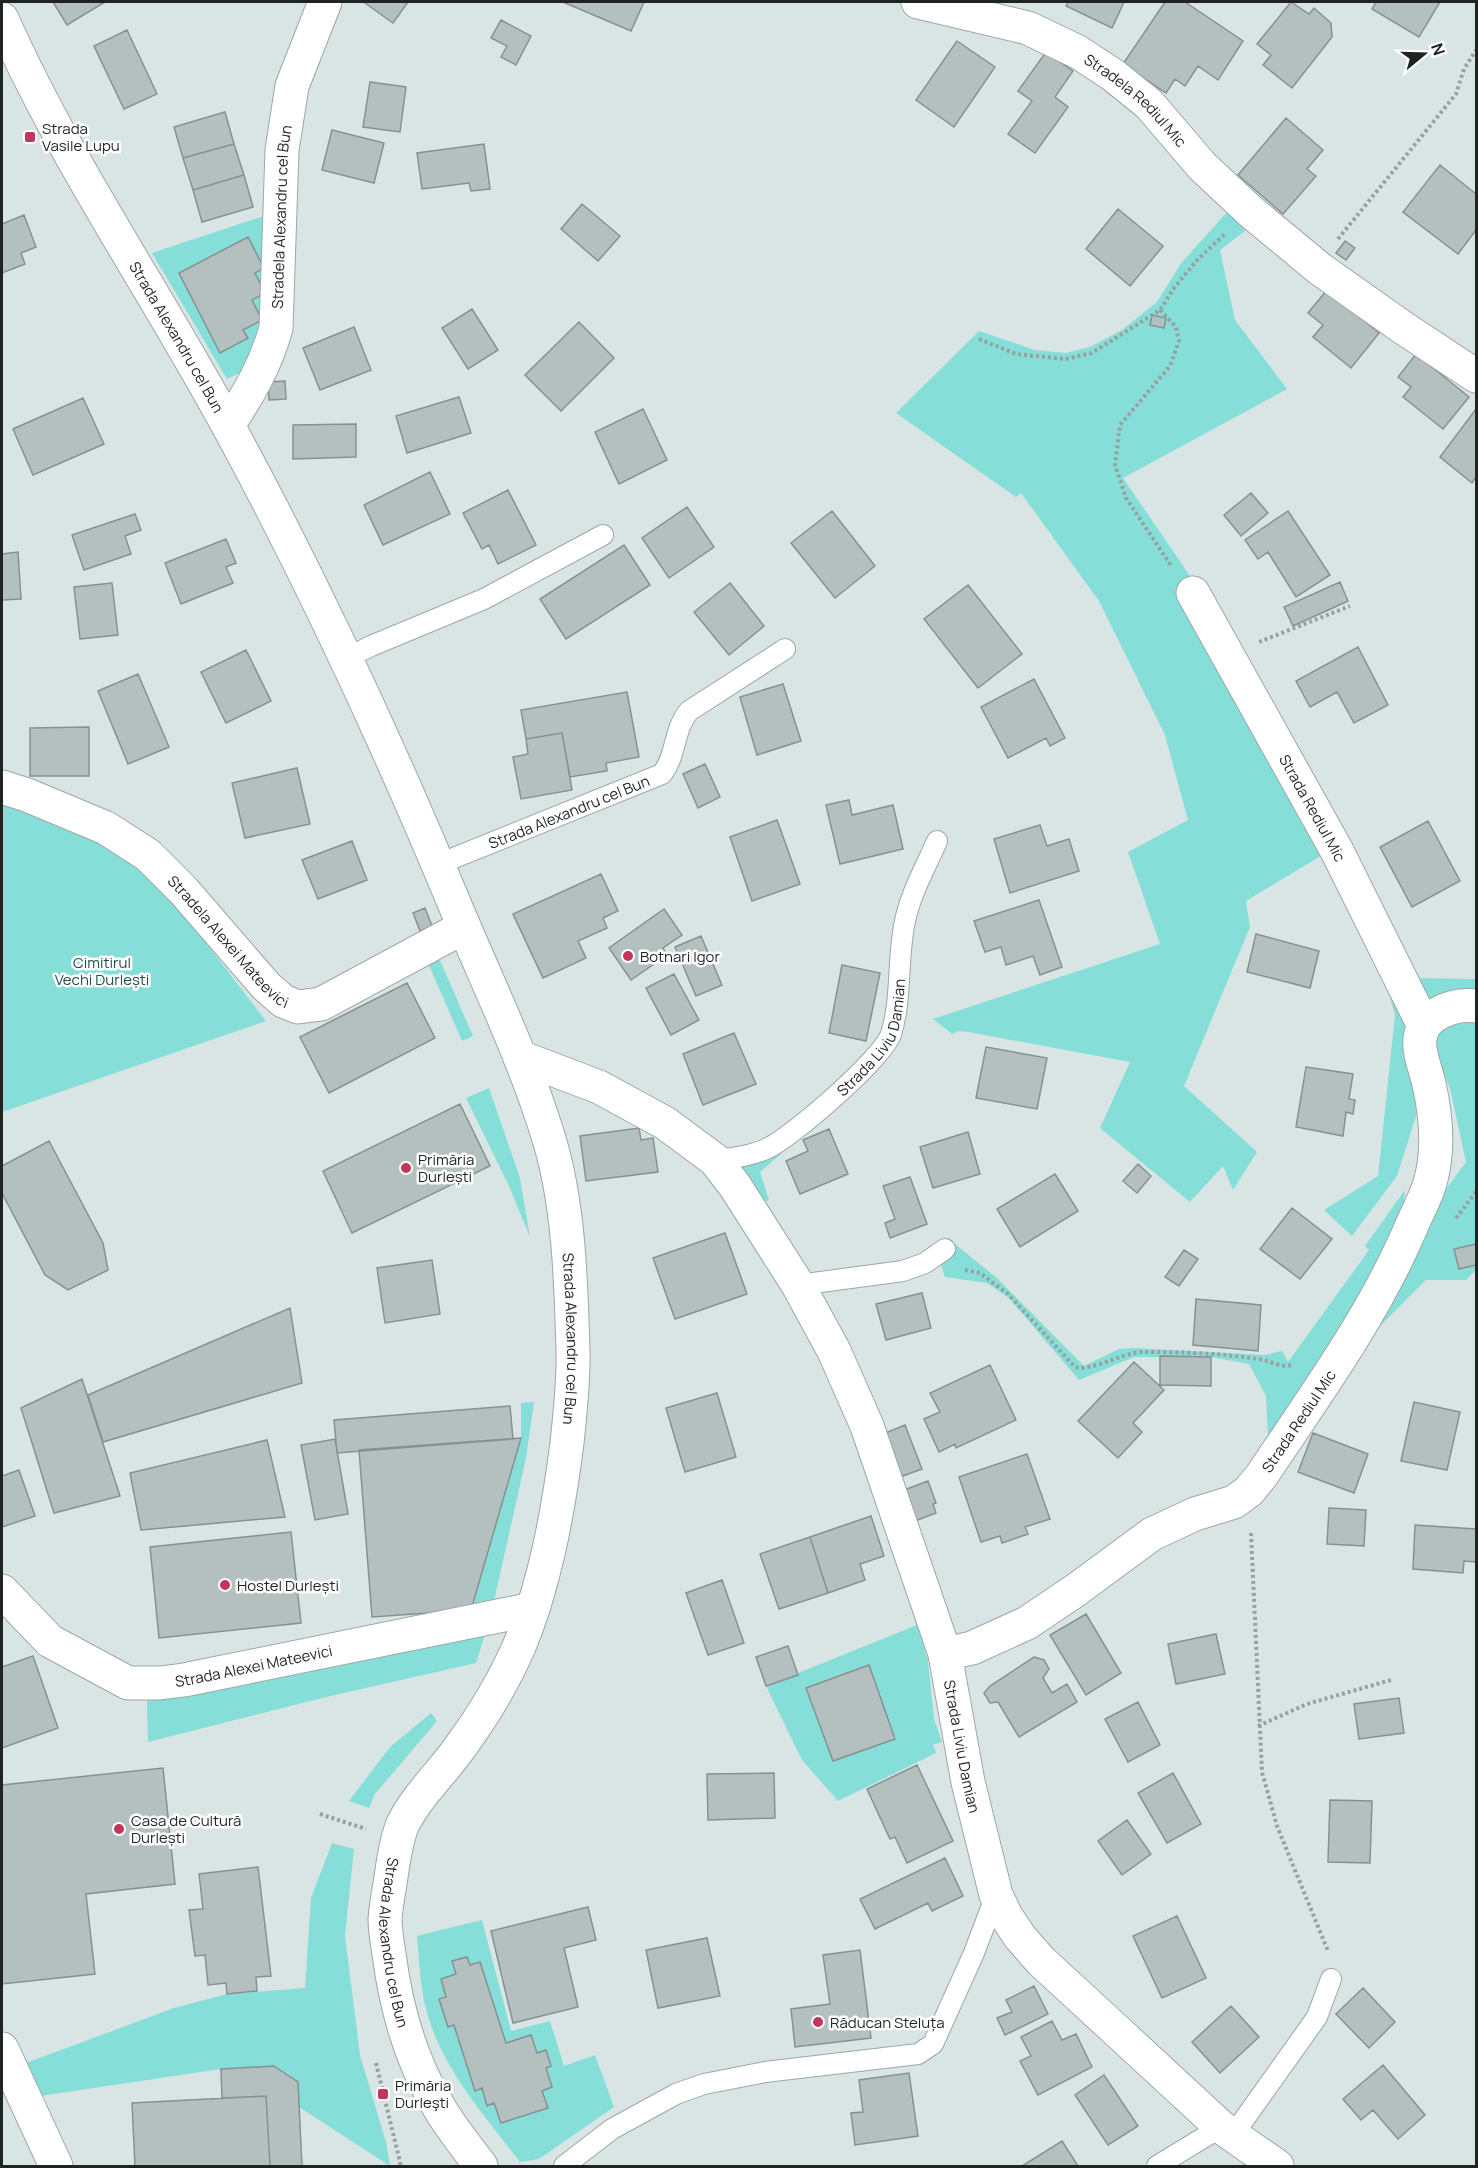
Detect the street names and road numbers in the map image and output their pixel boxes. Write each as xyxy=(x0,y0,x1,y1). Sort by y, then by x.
street label: Stradela Rediul Mic xyxy=(1080,49,1192,151)
street label: Stradela Alexandru cel Bun xyxy=(266,123,296,309)
street label: Strada Alexandru cel Bun xyxy=(125,257,229,416)
street label: Strada Rediul Mic xyxy=(1275,751,1351,865)
street label: Strada Alexandru cel Bun xyxy=(485,770,653,854)
street label: Stradela Alexei Mateevici xyxy=(163,870,292,1013)
street label: Strada Liviu Damian xyxy=(832,978,910,1101)
street label: Strada Alexandru cel Bun xyxy=(558,1252,584,1426)
street label: Strada Rediul Mic xyxy=(1256,1366,1340,1476)
street label: Strada Alexei Mateevici xyxy=(174,1640,334,1692)
street label: Strada Liviu Damian xyxy=(939,1678,986,1815)
street label: Strada Alexandru cel Bun xyxy=(374,1856,414,2030)

